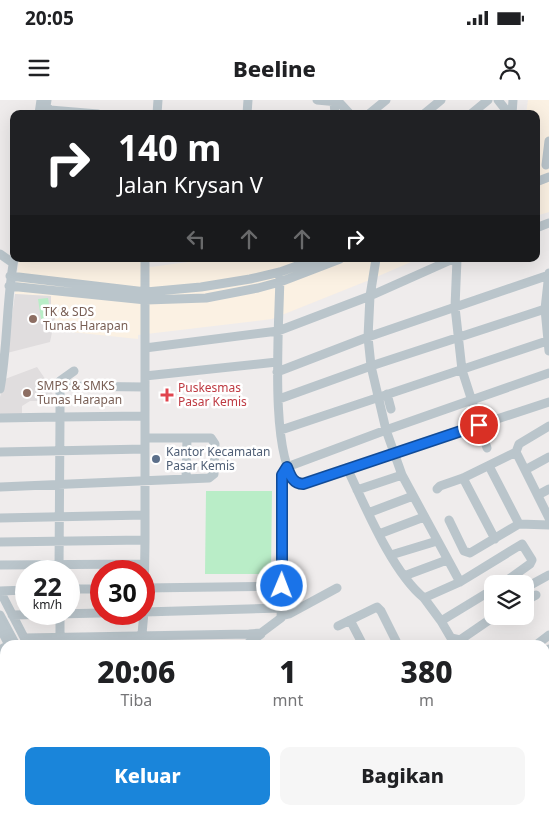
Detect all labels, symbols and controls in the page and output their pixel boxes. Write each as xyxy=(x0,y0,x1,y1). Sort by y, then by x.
text: 20:05 xyxy=(25,5,74,31)
text: Beeline xyxy=(233,53,316,83)
icon: menu xyxy=(25,54,53,82)
icon: person xyxy=(496,54,524,82)
text: 140 m xyxy=(118,124,221,171)
icon: right xyxy=(35,130,100,195)
text: Jalan Krysan V xyxy=(118,169,263,199)
icon: left xyxy=(182,225,210,253)
icon: ahead xyxy=(235,225,263,253)
icon: ahead xyxy=(288,225,316,253)
icon: right xyxy=(341,225,369,253)
place label: TK & SDS Tunas Harapan xyxy=(43,303,128,334)
marker: TK & SDS Tunas Harapan xyxy=(27,313,39,325)
place label: SMPS & SMKS Tunas Harapan xyxy=(37,377,122,408)
place label: Puskesmas Pasar Kemis xyxy=(178,379,247,410)
marker: SMPS & SMKS Tunas Harapan xyxy=(21,387,33,399)
marker: Puskesmas Pasar Kemis xyxy=(160,388,174,402)
pin xyxy=(458,404,500,446)
icon: arrive xyxy=(465,411,493,439)
place label: Kantor Kecamatan Pasar Kemis xyxy=(166,443,270,474)
marker: Kantor Kecamatan Pasar Kemis xyxy=(150,453,162,465)
position arrow xyxy=(255,559,307,611)
speed limit sign: 30 xyxy=(90,560,155,625)
text: 22 xyxy=(33,569,62,603)
map controls xyxy=(484,575,534,625)
button: layers xyxy=(484,575,534,625)
text: km/h xyxy=(33,596,62,613)
text: 20:06 xyxy=(97,651,175,692)
text: 1 xyxy=(279,651,297,692)
text: 380 xyxy=(401,651,453,692)
text: Tiba xyxy=(120,689,152,711)
text: mnt xyxy=(273,689,303,711)
text: m xyxy=(419,689,434,711)
button: Keluar xyxy=(25,747,270,805)
button: Bagikan xyxy=(280,747,525,805)

